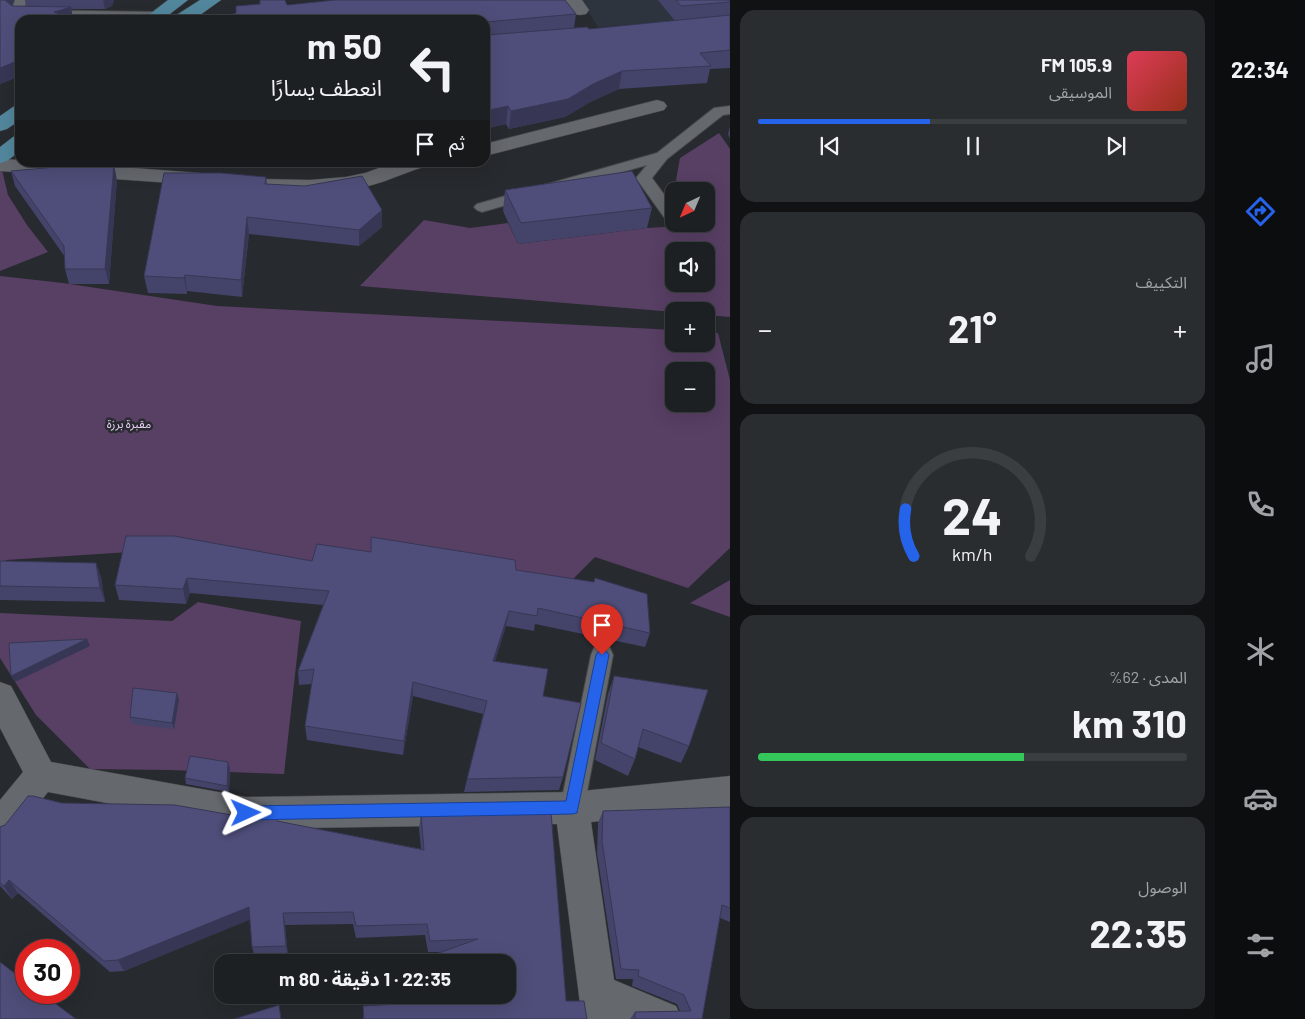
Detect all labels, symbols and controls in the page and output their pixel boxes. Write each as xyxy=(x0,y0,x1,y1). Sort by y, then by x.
text: 50 m xyxy=(307,24,382,66)
icon: left xyxy=(400,35,465,100)
text: 105.9 FM xyxy=(1041,53,1112,76)
text: 22:34 xyxy=(1231,56,1289,82)
text: انعطف يسارًا xyxy=(271,74,382,100)
text: الموسيقى xyxy=(1049,82,1112,101)
icon: arrive xyxy=(411,130,439,158)
text: ثم xyxy=(449,131,465,154)
icon: previous xyxy=(816,132,844,160)
icon: pause xyxy=(959,132,987,160)
icon: next xyxy=(1102,132,1130,160)
north arrow xyxy=(665,182,715,232)
map controls xyxy=(665,182,715,412)
icon: directions xyxy=(1243,194,1278,229)
button: sound xyxy=(665,242,715,292)
text: التكييف xyxy=(1135,272,1187,291)
button: + xyxy=(665,302,715,352)
text: 21° xyxy=(948,305,997,351)
text: − xyxy=(758,312,772,346)
text: + xyxy=(1173,312,1187,346)
icon: music xyxy=(1243,341,1278,376)
button: − xyxy=(665,362,715,412)
park label: مقبرة برزة xyxy=(107,416,151,431)
text: 24 xyxy=(942,483,1003,545)
icon: phone xyxy=(1243,487,1278,522)
text: km/h xyxy=(952,543,993,565)
pin xyxy=(581,604,623,655)
icon: arrive xyxy=(588,611,616,639)
icon: climate xyxy=(1243,634,1278,669)
text: المدى · 62% xyxy=(1109,667,1187,686)
text: 310 km xyxy=(1072,700,1187,746)
icon: car xyxy=(1243,781,1278,816)
position arrow xyxy=(219,786,271,838)
text: الوصول xyxy=(1138,877,1187,896)
text: 22:35 xyxy=(1090,910,1187,956)
icon: filters xyxy=(1243,928,1278,963)
speed limit sign: 30 xyxy=(15,939,80,1004)
text: 22:35 · 1 دقيقة · 80 m xyxy=(279,967,451,990)

